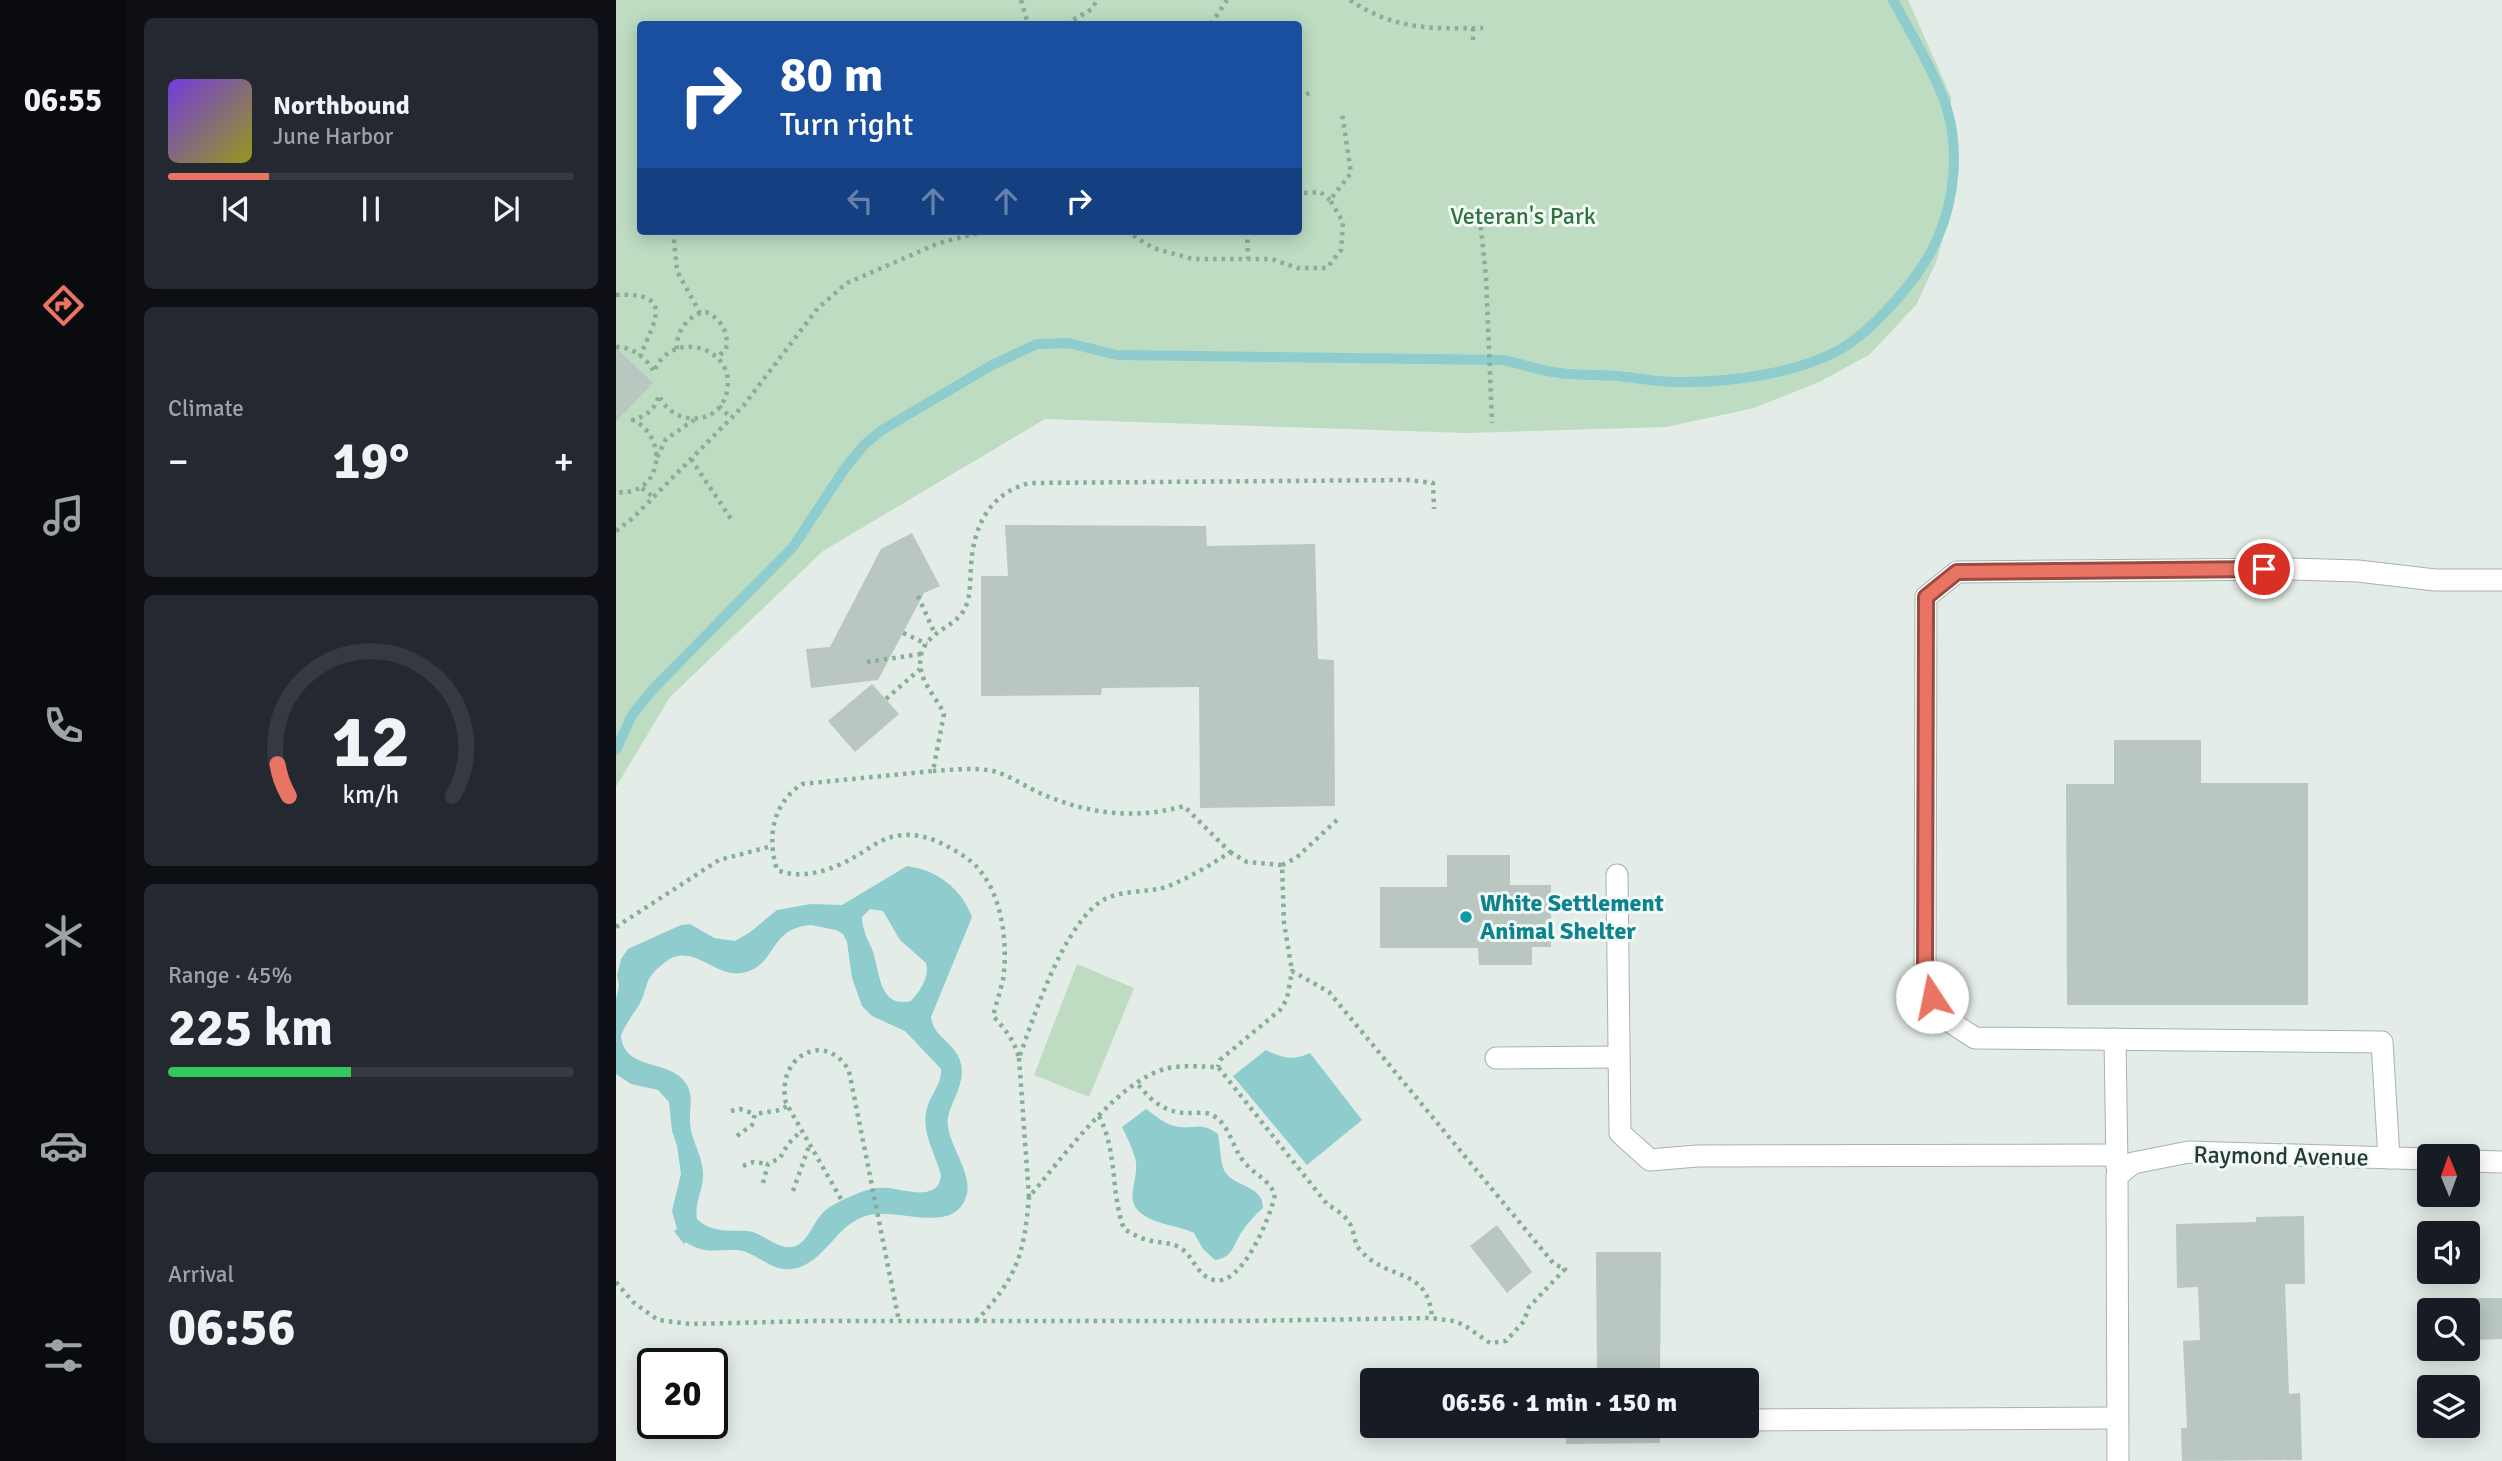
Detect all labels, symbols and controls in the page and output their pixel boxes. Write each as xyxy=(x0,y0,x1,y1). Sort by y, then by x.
text: 80 m xyxy=(780,45,883,105)
icon: right xyxy=(665,49,756,140)
text: 06:55 xyxy=(24,81,102,120)
text: Northbound xyxy=(273,90,410,122)
text: Turn right xyxy=(780,105,913,144)
text: June Harbor xyxy=(273,122,393,151)
icon: left xyxy=(841,182,879,220)
icon: ahead xyxy=(914,182,952,220)
icon: ahead xyxy=(987,182,1025,220)
icon: right xyxy=(1060,182,1098,220)
icon: previous xyxy=(217,190,255,228)
icon: pause xyxy=(352,190,390,228)
icon: next xyxy=(487,190,525,228)
park label: Veteran's Park xyxy=(1450,201,1596,231)
icon: directions xyxy=(39,281,88,330)
text: Climate xyxy=(168,394,244,423)
text: 19° xyxy=(333,429,409,493)
text: − xyxy=(168,438,189,485)
text: + xyxy=(553,438,574,485)
icon: music xyxy=(39,491,88,540)
pin xyxy=(2234,539,2294,599)
icon: arrive xyxy=(2245,550,2283,588)
text: 12 xyxy=(332,699,410,788)
icon: phone xyxy=(39,701,88,750)
text: km/h xyxy=(343,779,399,810)
place label: White Settlement Animal Shelter xyxy=(1480,888,1664,946)
marker: White Settlement Animal Shelter xyxy=(1458,909,1474,925)
icon: climate xyxy=(39,911,88,960)
position arrow xyxy=(1895,960,1969,1034)
text: Range · 45% xyxy=(168,961,292,990)
text: 225 km xyxy=(168,996,333,1060)
icon: car xyxy=(39,1121,88,1170)
street label: Raymond Avenue xyxy=(2193,1139,2369,1173)
north arrow xyxy=(2417,1144,2480,1208)
map controls xyxy=(2417,1144,2480,1438)
button: sound xyxy=(2417,1221,2480,1284)
text: Arrival xyxy=(168,1260,234,1289)
text: 06:56 xyxy=(168,1295,296,1359)
button: search xyxy=(2417,1298,2480,1361)
icon: filters xyxy=(39,1331,88,1380)
speed limit sign: 20 xyxy=(637,1348,728,1439)
button: layers xyxy=(2417,1375,2480,1438)
text: 06:56 · 1 min · 150 m xyxy=(1442,1387,1677,1419)

